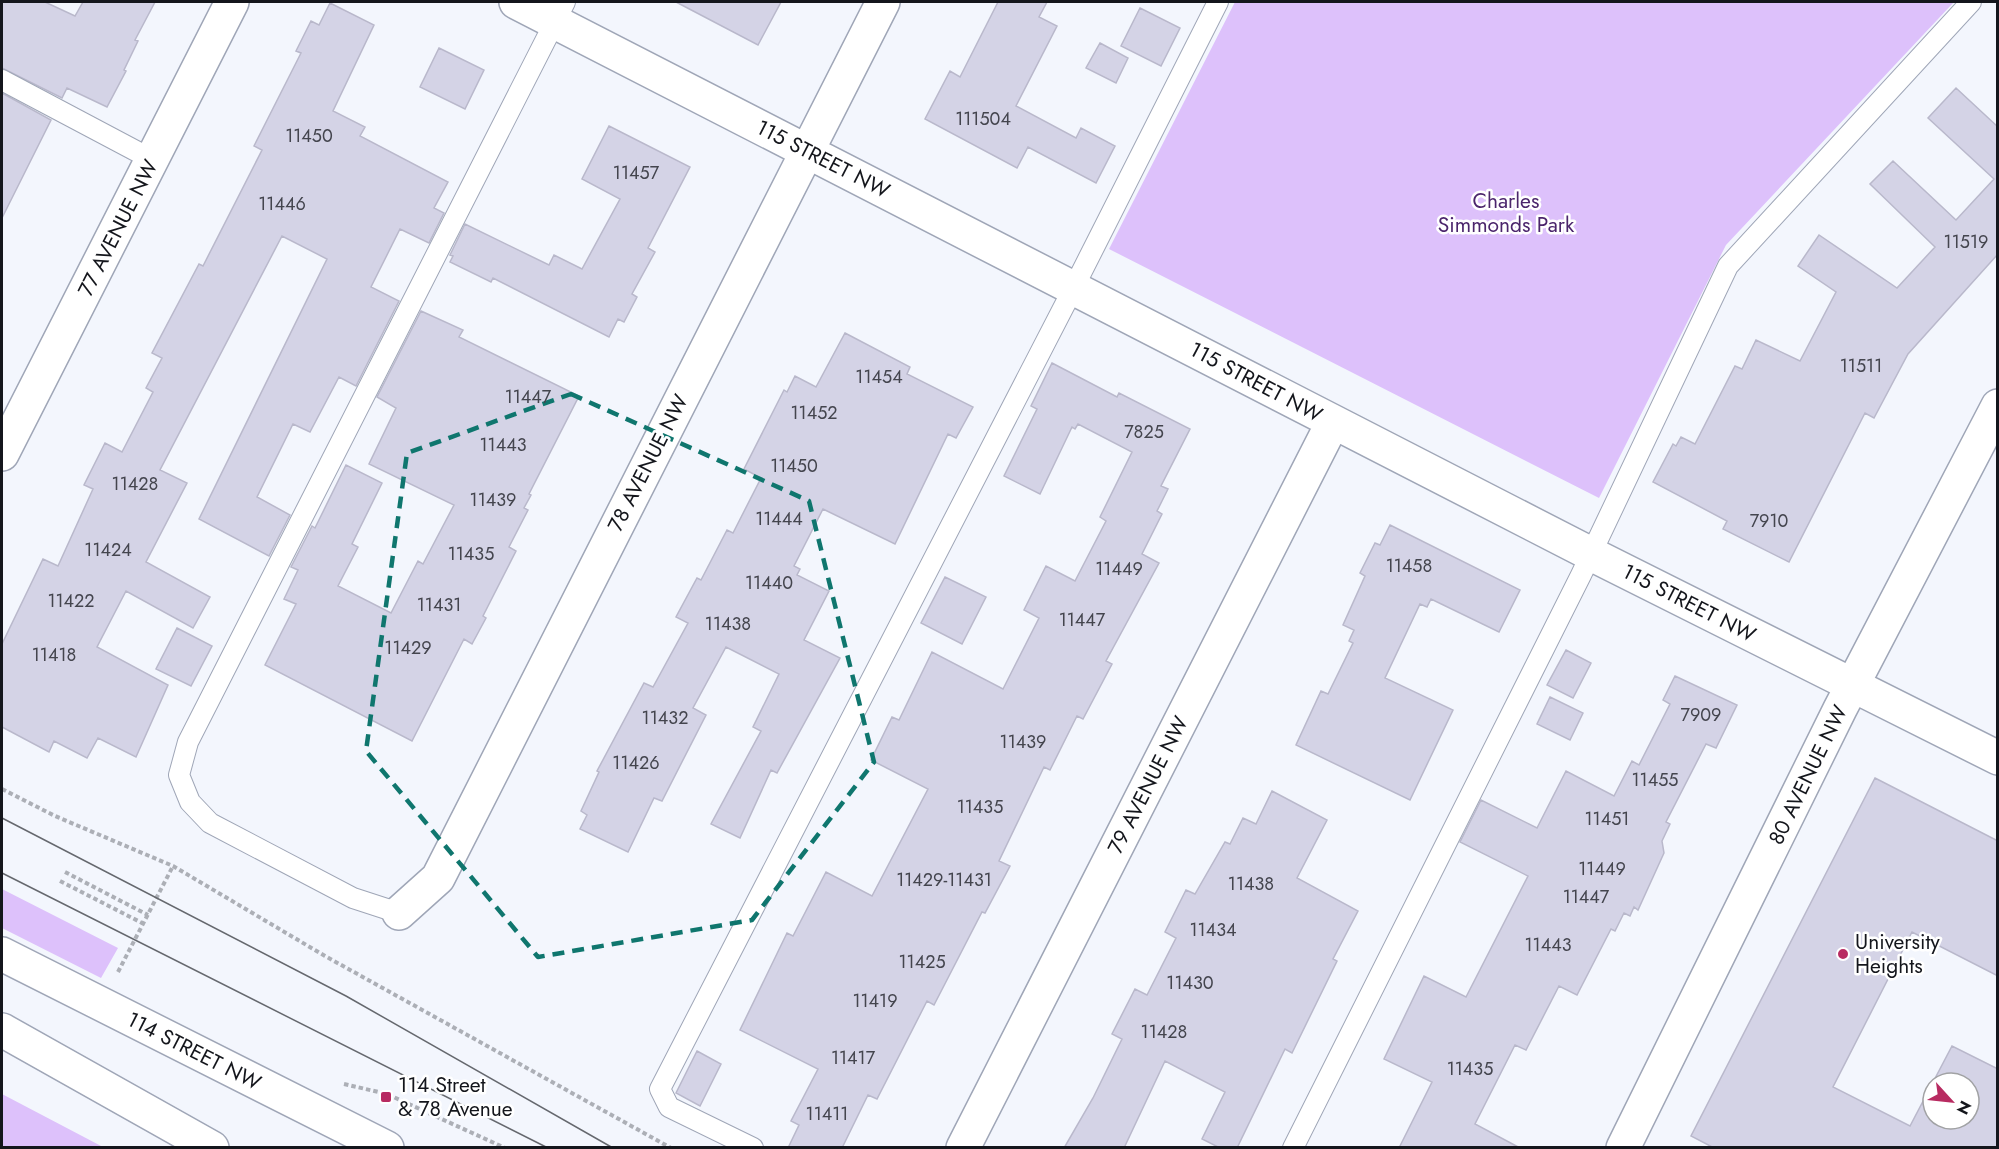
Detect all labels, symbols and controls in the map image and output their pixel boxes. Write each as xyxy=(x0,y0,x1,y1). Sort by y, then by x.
house number: 111504 xyxy=(955,106,1011,132)
street label: 115 STREET NW xyxy=(751,112,895,206)
house number: 11450 xyxy=(285,123,333,149)
street label: 77 AVENUE NW xyxy=(71,154,165,302)
house number: 11457 xyxy=(613,160,660,186)
park label: Charles Simmonds Park xyxy=(1438,186,1575,240)
house number: 11446 xyxy=(258,191,306,217)
house number: 11519 xyxy=(1944,229,1988,255)
street label: 115 STREET NW xyxy=(1184,334,1328,430)
house number: 11511 xyxy=(1840,353,1882,379)
house number: 11454 xyxy=(855,364,903,390)
house number: 11447 xyxy=(505,384,552,410)
street label: 78 AVENUE NW xyxy=(601,389,696,537)
house number: 11452 xyxy=(790,400,838,426)
house number: 7825 xyxy=(1124,419,1164,445)
house number: 11443 xyxy=(479,432,527,458)
house number: 11450 xyxy=(770,453,818,479)
house number: 11428 xyxy=(112,471,158,497)
house number: 11439 xyxy=(470,487,516,513)
house number: 11444 xyxy=(755,506,803,532)
house number: 7910 xyxy=(1750,508,1789,534)
house number: 11424 xyxy=(84,537,132,563)
house number: 11435 xyxy=(448,541,494,567)
house number: 11458 xyxy=(1386,553,1432,579)
house number: 11449 xyxy=(1095,556,1143,582)
street label: 115 STREET NW xyxy=(1617,556,1761,650)
house number: 11440 xyxy=(745,570,793,596)
house number: 11422 xyxy=(47,588,95,614)
house number: 11431 xyxy=(417,592,461,618)
house number: 11447 xyxy=(1059,607,1106,633)
house number: 11438 xyxy=(705,611,751,637)
house number: 11429 xyxy=(384,635,432,661)
house number: 11418 xyxy=(32,642,76,668)
street label: 80 AVENUE NW xyxy=(1761,700,1855,850)
house number: 7909 xyxy=(1681,702,1722,728)
house number: 11432 xyxy=(642,705,688,731)
street label: 79 AVENUE NW xyxy=(1100,711,1196,859)
house number: 11439 xyxy=(1000,729,1046,755)
house number: 11426 xyxy=(612,750,660,776)
house number: 11455 xyxy=(1632,767,1679,793)
house number: 11435 xyxy=(957,794,1003,820)
house number: 11451 xyxy=(1585,806,1629,832)
house number: 11449 xyxy=(1578,856,1626,882)
house number: 11429-11431 xyxy=(896,867,992,893)
house number: 11438 xyxy=(1228,871,1274,897)
house number: 11447 xyxy=(1563,884,1610,910)
house number: 11434 xyxy=(1189,917,1237,943)
place label: University Heights xyxy=(1855,927,1941,981)
house number: 11443 xyxy=(1524,932,1572,958)
marker: University Heights xyxy=(1836,947,1850,961)
house number: 11425 xyxy=(898,949,946,975)
house number: 11430 xyxy=(1166,970,1214,996)
house number: 11419 xyxy=(852,988,898,1014)
street label: 114 STREET NW xyxy=(122,1004,266,1098)
house number: 11428 xyxy=(1141,1019,1187,1045)
house number: 11417 xyxy=(831,1045,876,1071)
house number: 11435 xyxy=(1447,1056,1493,1082)
place label: 114 Street & 78 Avenue xyxy=(398,1070,513,1124)
north arrow xyxy=(1921,1071,1981,1131)
marker: 114 Street & 78 Avenue xyxy=(379,1090,393,1104)
text: N xyxy=(1951,1097,1977,1118)
house number: 11411 xyxy=(806,1101,848,1127)

